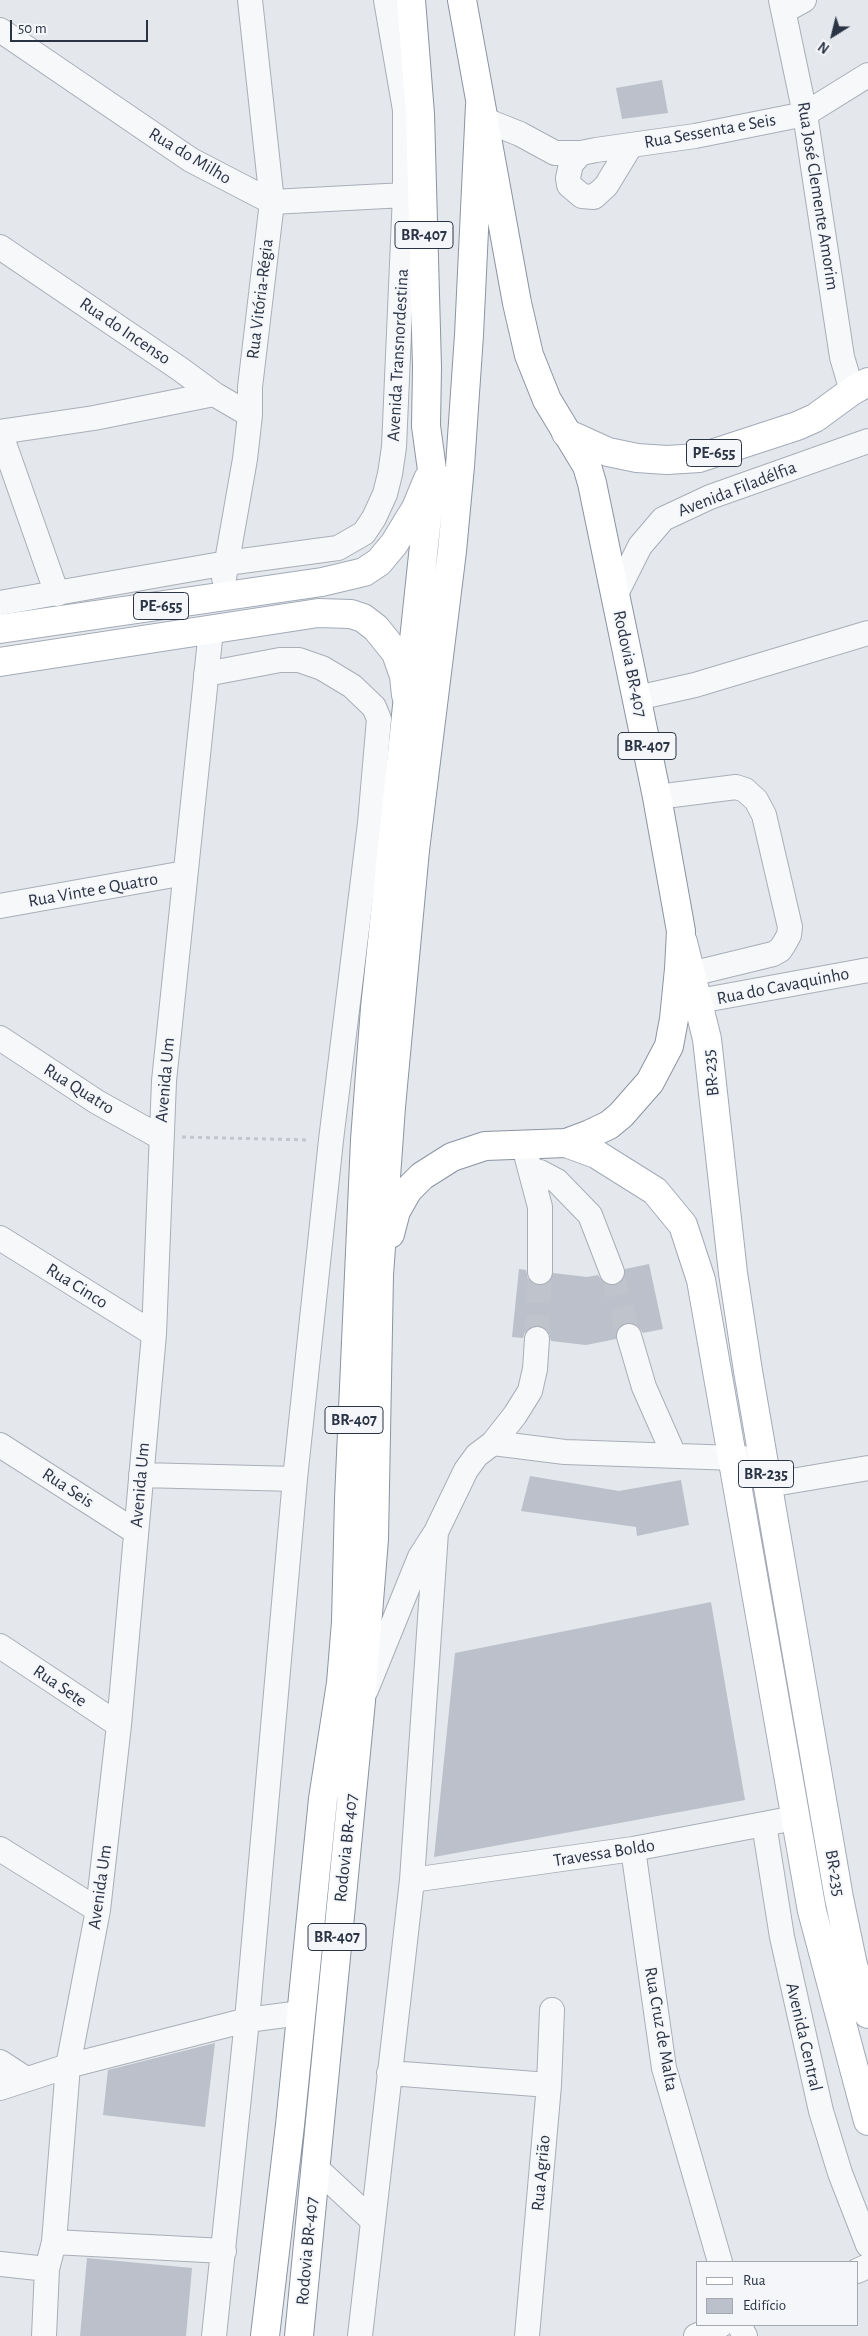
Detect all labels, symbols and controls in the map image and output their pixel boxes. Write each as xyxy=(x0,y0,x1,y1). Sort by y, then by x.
scale bar xyxy=(12,10,150,42)
north arrow xyxy=(808,10,858,60)
text: 50 m xyxy=(18,21,47,36)
text: N xyxy=(816,39,832,56)
street label: Rua José Clemente Amorim xyxy=(792,100,844,292)
street label: Rua Sessenta e Seis xyxy=(643,109,777,153)
street label: Rua do Milho xyxy=(145,123,235,189)
road number: BR-407 xyxy=(395,222,453,248)
street label: Rua Vitória-Régia xyxy=(242,238,278,360)
street label: Avenida Transnordestina xyxy=(383,268,413,442)
street label: Rua do Incenso xyxy=(75,293,175,369)
road number: PE-655 xyxy=(686,439,742,466)
street label: Avenida Filadélfia xyxy=(675,456,799,522)
road number: PE-655 xyxy=(134,592,188,620)
street label: Rodovia BR-407 xyxy=(608,608,652,720)
road number: BR-407 xyxy=(618,732,676,759)
street label: Rua Vinte e Quatro xyxy=(26,868,160,912)
street label: Rua do Cavaquinho xyxy=(715,963,851,1009)
street label: Avenida Um xyxy=(151,1037,179,1123)
street label: BR-235 xyxy=(698,1048,724,1098)
street label: Rua Quatro xyxy=(40,1059,118,1119)
street label: Rua Cinco xyxy=(42,1259,112,1313)
road number: BR-407 xyxy=(325,1406,383,1434)
street label: Avenida Um xyxy=(126,1442,154,1528)
road number: BR-235 xyxy=(738,1460,794,1488)
street label: Rua Seis xyxy=(38,1463,98,1513)
street label: Rua Sete xyxy=(29,1660,91,1712)
street label: Rodovia BR-407 xyxy=(330,1793,362,1903)
street label: Travessa Boldo xyxy=(552,1834,656,1872)
street label: Avenida Um xyxy=(83,1843,117,1931)
street label: BR-235 xyxy=(820,1848,850,1898)
road number: BR-407 xyxy=(308,1924,366,1950)
street label: Rua Cruz de Malta xyxy=(639,1965,683,2093)
street label: Avenida Central xyxy=(781,1981,827,2093)
street label: Rua Agrião xyxy=(527,2134,555,2212)
street label: Rodovia BR-407 xyxy=(291,2196,323,2306)
legend xyxy=(696,2261,858,2326)
text: Rua xyxy=(743,2273,766,2288)
text: Edifício xyxy=(743,2298,786,2313)

